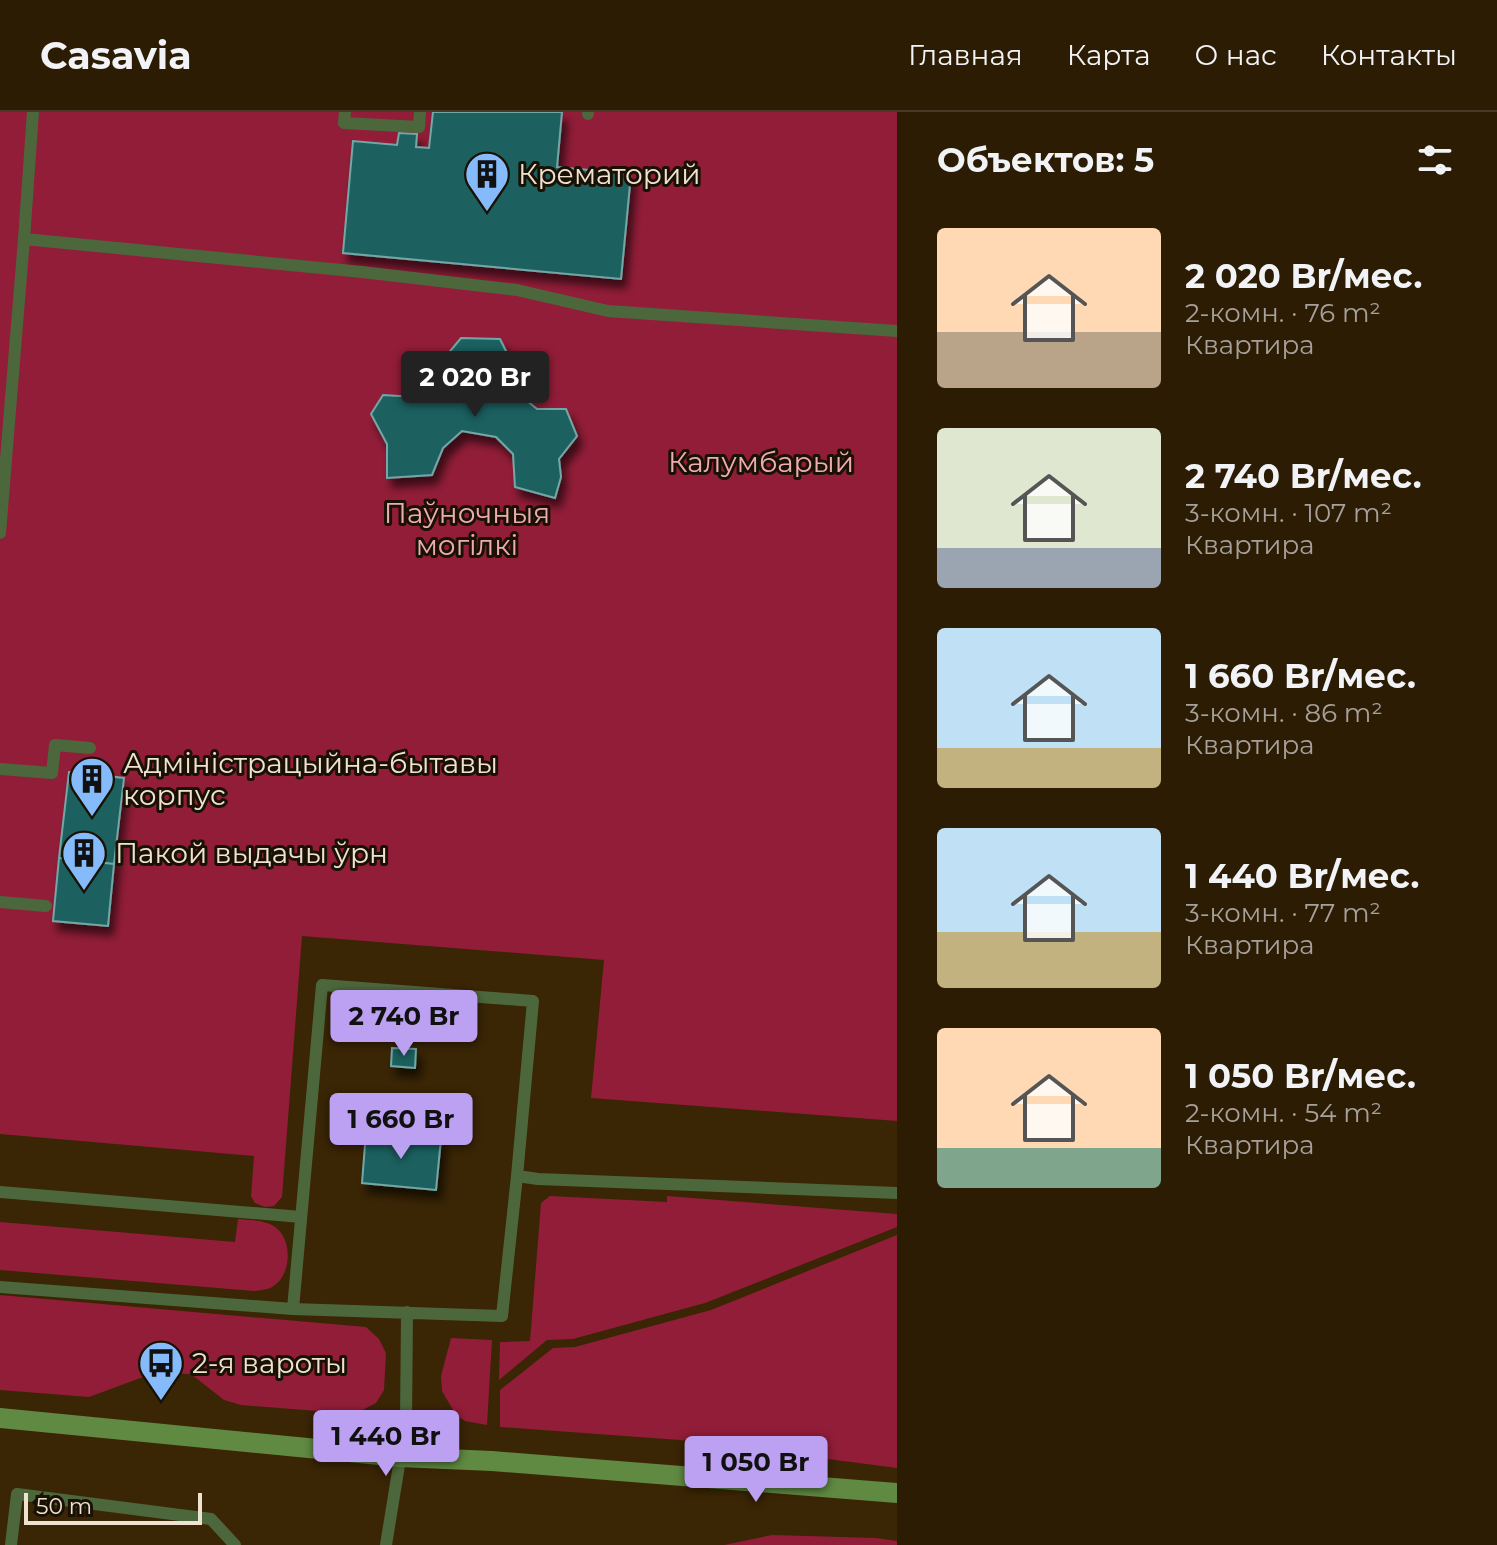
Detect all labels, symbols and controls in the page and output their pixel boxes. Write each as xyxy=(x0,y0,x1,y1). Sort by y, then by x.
text: Casavia xyxy=(40,32,192,79)
text: Главная xyxy=(908,38,1023,72)
text: Карта xyxy=(1067,38,1151,72)
text: О нас xyxy=(1195,38,1277,72)
text: Контакты xyxy=(1321,38,1457,72)
icon: filters xyxy=(1413,138,1457,182)
text: Объектов: 5 xyxy=(937,139,1154,181)
building icon: Крематорий xyxy=(463,150,511,213)
place label: Крематорий xyxy=(518,157,700,191)
text: 2 020 Br/мес. xyxy=(1185,255,1422,297)
icon: home xyxy=(1001,260,1097,356)
text: 2-комн. · 76 m² xyxy=(1185,297,1381,329)
text: Квартира xyxy=(1185,329,1314,361)
pin: 2 020 Br xyxy=(392,351,558,419)
text: 2 020 Br xyxy=(419,361,531,393)
park label: Калумбарый xyxy=(668,445,854,479)
text: 2 740 Br/мес. xyxy=(1185,455,1422,497)
icon: home xyxy=(1001,460,1097,556)
park label: Паўночныя могілкі xyxy=(384,496,550,562)
text: 3-комн. · 107 m² xyxy=(1185,497,1392,529)
text: Квартира xyxy=(1185,529,1314,561)
text: 1 660 Br/мес. xyxy=(1185,655,1416,697)
icon: home xyxy=(1001,660,1097,756)
text: 3-комн. · 86 m² xyxy=(1185,697,1383,729)
text: Квартира xyxy=(1185,729,1314,761)
place label: Адміністрацыйна-бытавы корпус xyxy=(123,746,498,812)
building icon: Адміністрацыйна-бытавы корпус xyxy=(68,755,116,818)
building icon: Пакой выдачы ўрн xyxy=(60,829,108,892)
place label: Пакой выдачы ўрн xyxy=(115,836,388,870)
text: 1 440 Br/мес. xyxy=(1185,855,1419,897)
icon: home xyxy=(1001,860,1097,956)
text: 3-комн. · 77 m² xyxy=(1185,897,1381,929)
text: Квартира xyxy=(1185,929,1314,961)
pin: 2 740 Br xyxy=(321,990,487,1058)
text: 2 740 Br xyxy=(348,1000,460,1032)
text: 1 050 Br/мес. xyxy=(1185,1055,1416,1097)
icon: home xyxy=(1001,1060,1097,1156)
pin: 1 660 Br xyxy=(318,1093,484,1161)
text: 2-комн. · 54 m² xyxy=(1185,1097,1382,1129)
text: 1 660 Br xyxy=(348,1103,454,1135)
text: Квартира xyxy=(1185,1129,1314,1161)
bus stop icon: 2-я вароты xyxy=(137,1339,185,1402)
place label: 2-я вароты xyxy=(192,1346,347,1380)
pin: 1 440 Br xyxy=(303,1410,469,1478)
text: 1 440 Br xyxy=(331,1420,441,1452)
pin: 1 050 Br xyxy=(673,1436,839,1504)
text: 1 050 Br xyxy=(703,1446,809,1478)
scale bar xyxy=(24,1489,202,1525)
text: 50 m xyxy=(36,1493,92,1520)

